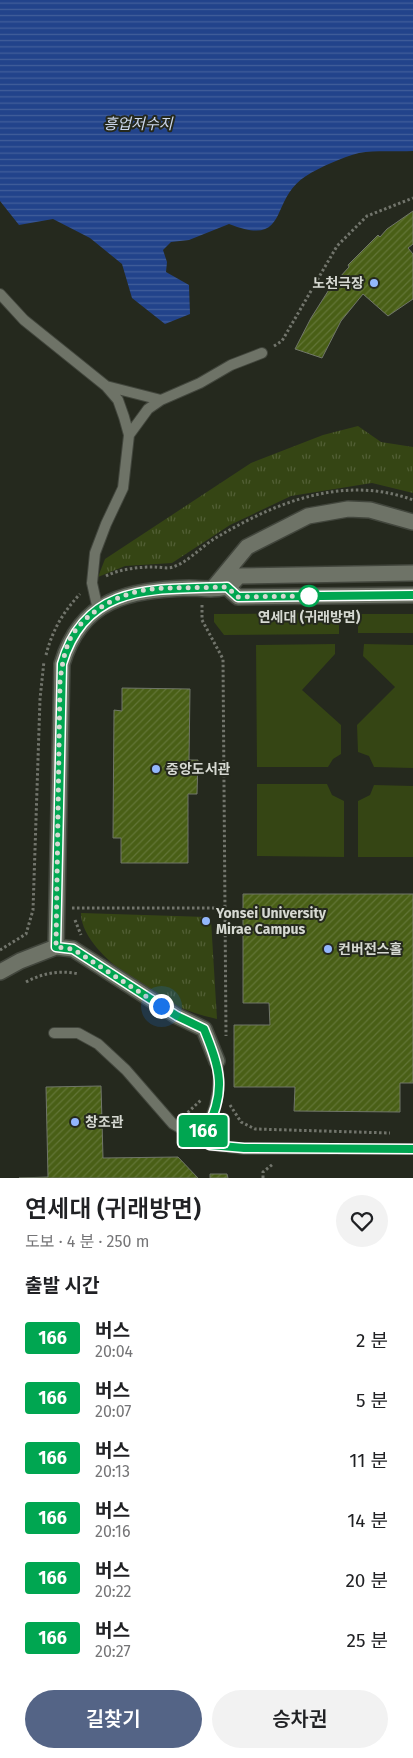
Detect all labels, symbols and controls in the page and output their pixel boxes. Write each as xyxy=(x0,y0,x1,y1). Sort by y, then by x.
water label: 흥업저수지 xyxy=(103,115,174,133)
place label: 노천극장 xyxy=(312,275,364,292)
marker: 노천극장 xyxy=(368,277,380,289)
marker: 연세대 (귀래방면) xyxy=(298,585,320,607)
place label: 연세대 (귀래방면) xyxy=(258,609,361,626)
place label: 중앙도서관 xyxy=(166,761,231,778)
marker: 중앙도서관 xyxy=(150,763,162,775)
place label: Yonsei University Mirae Campus xyxy=(215,905,327,938)
marker: Yonsei University Mirae Campus xyxy=(200,915,212,927)
place label: 컨버전스홀 xyxy=(338,941,403,958)
marker: 컨버전스홀 xyxy=(322,943,334,955)
your location xyxy=(149,994,174,1019)
place label: 창조관 xyxy=(85,1114,124,1131)
line badge: 166 xyxy=(174,1115,232,1147)
marker: 창조관 xyxy=(69,1116,81,1128)
text: 166 xyxy=(189,1120,217,1142)
text: 연세대 (귀래방면) xyxy=(25,1195,201,1223)
button: heart xyxy=(336,1195,388,1247)
text: 도보 · 4 분 · 250 m xyxy=(25,1232,149,1251)
text: 출발 시간 xyxy=(25,1274,99,1297)
text: 버스 xyxy=(95,1319,130,1342)
text: 166 xyxy=(38,1327,67,1349)
text: 2 분 xyxy=(356,1329,388,1352)
text: 20:04 xyxy=(95,1342,133,1361)
text: 버스 xyxy=(95,1379,130,1402)
text: 166 xyxy=(38,1387,67,1409)
text: 5 분 xyxy=(356,1389,388,1412)
text: 20:07 xyxy=(95,1402,131,1421)
text: 버스 xyxy=(95,1439,130,1462)
text: 166 xyxy=(38,1447,67,1469)
text: 11 분 xyxy=(349,1449,388,1472)
text: 20:13 xyxy=(95,1462,130,1481)
text: 버스 xyxy=(95,1499,130,1522)
text: 166 xyxy=(38,1507,67,1529)
text: 14 분 xyxy=(347,1509,388,1532)
text: 20:16 xyxy=(95,1522,131,1541)
text: 버스 xyxy=(95,1559,130,1582)
text: 166 xyxy=(38,1567,67,1589)
text: 20 분 xyxy=(345,1569,388,1592)
text: 20:22 xyxy=(95,1582,132,1601)
text: 버스 xyxy=(95,1619,130,1642)
text: 166 xyxy=(38,1627,67,1649)
text: 25 분 xyxy=(347,1629,388,1652)
text: 20:27 xyxy=(95,1642,131,1661)
button: 길찾기 xyxy=(25,1690,202,1748)
button: 승차권 xyxy=(212,1690,388,1748)

